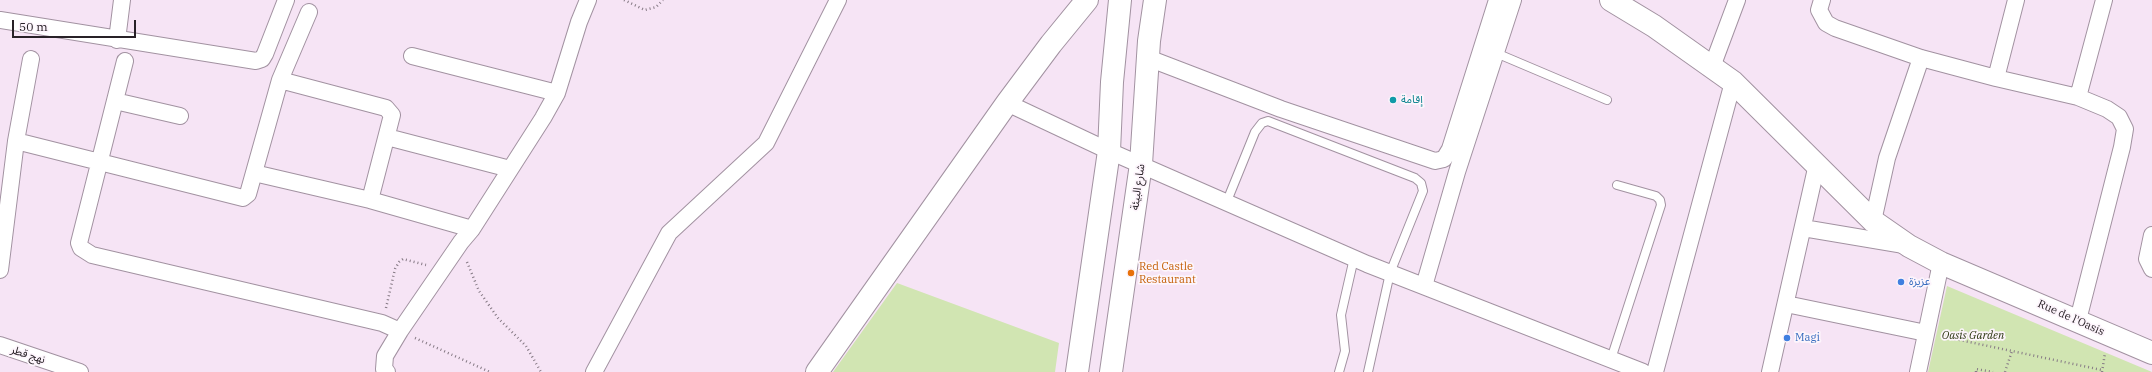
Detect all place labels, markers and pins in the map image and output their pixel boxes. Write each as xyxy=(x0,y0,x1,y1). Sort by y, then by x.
place label: إقامة xyxy=(1401,93,1423,107)
marker: إقامة xyxy=(1388,95,1398,105)
place label: Red Castle Restaurant xyxy=(1139,260,1196,286)
marker: Red Castle Restaurant xyxy=(1126,268,1136,278)
place label: عزيزة xyxy=(1909,275,1930,289)
marker: عزيزة xyxy=(1896,277,1906,287)
place label: Magi xyxy=(1795,331,1820,345)
marker: Magi xyxy=(1782,333,1792,343)

